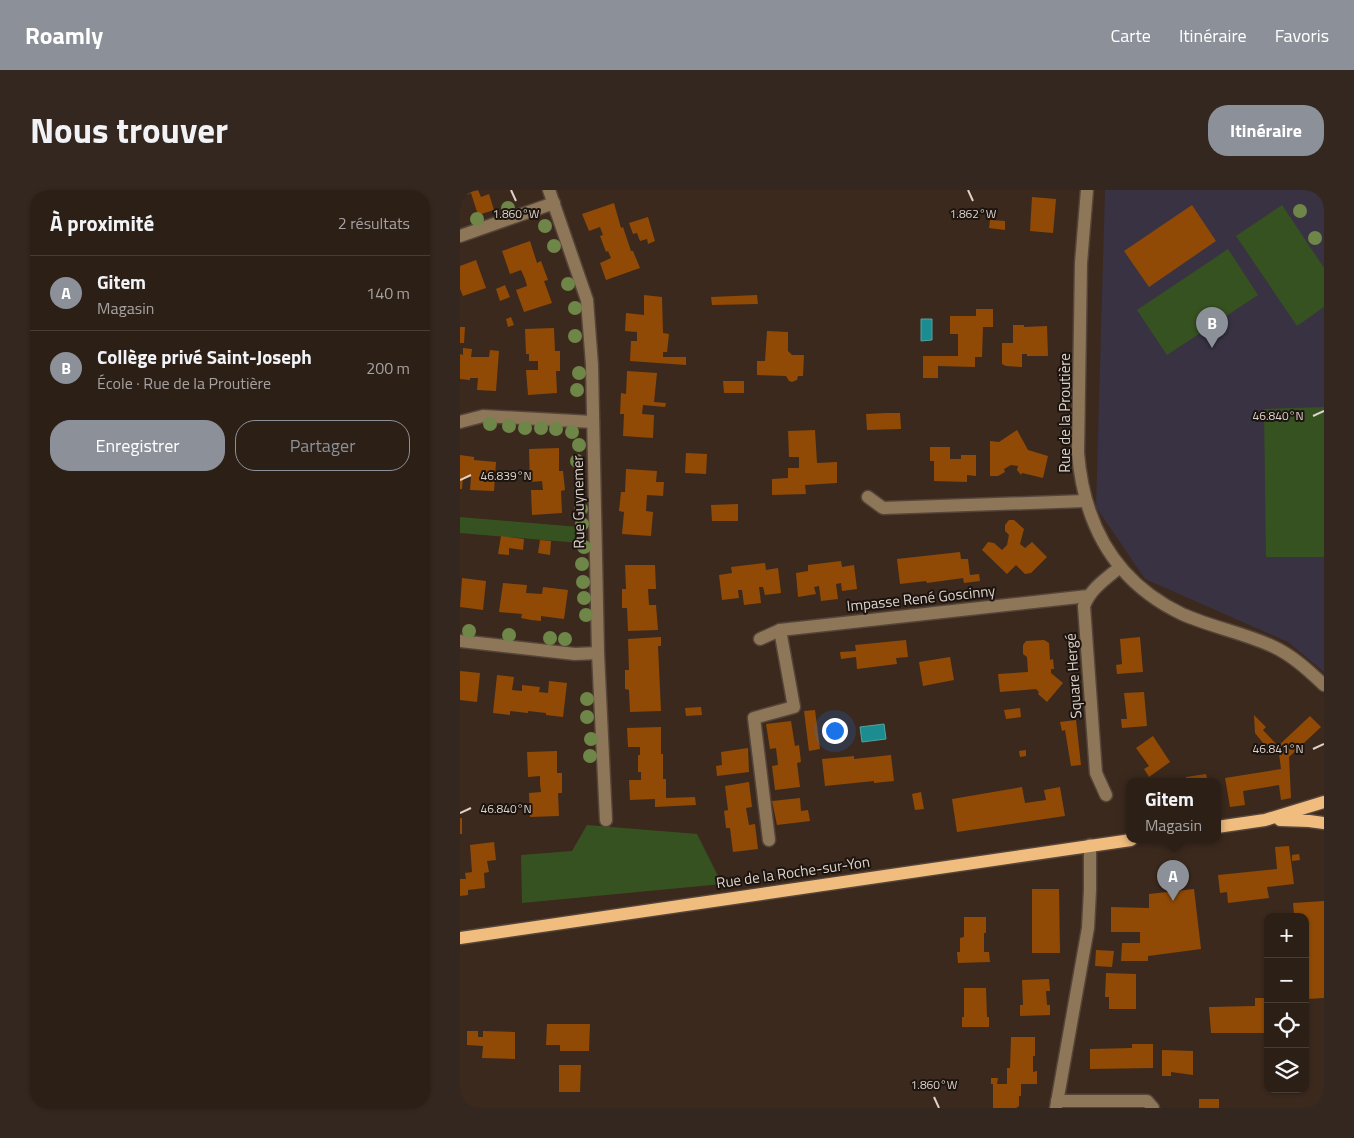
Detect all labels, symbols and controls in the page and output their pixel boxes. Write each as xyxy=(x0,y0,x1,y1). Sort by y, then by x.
text: Roamly xyxy=(25,17,103,53)
text: Carte xyxy=(1110,22,1151,49)
text: Itinéraire xyxy=(1179,22,1247,49)
text: Favoris xyxy=(1275,22,1329,49)
text: Nous trouver xyxy=(30,103,228,157)
button: Itinéraire xyxy=(1208,105,1324,156)
text: 1.860°W xyxy=(493,204,540,223)
text: 1.862°W xyxy=(950,204,997,223)
text: À proximité xyxy=(50,207,154,239)
text: 2 résultats xyxy=(338,211,410,235)
text: Gitem xyxy=(97,267,146,296)
text: A xyxy=(61,281,71,305)
text: 140 m xyxy=(366,281,410,305)
text: Magasin xyxy=(97,296,154,320)
pin: B xyxy=(1196,307,1228,348)
text: Collège privé Saint-Joseph xyxy=(97,342,312,371)
street label: Rue de la Proutière xyxy=(1053,353,1076,473)
text: B xyxy=(61,356,71,380)
text: 200 m xyxy=(366,356,410,380)
text: École · Rue de la Proutière xyxy=(97,371,271,395)
text: 46.840°N xyxy=(1252,406,1304,425)
button: Enregistrer xyxy=(50,420,225,471)
button: Partager xyxy=(235,420,410,471)
street label: Rue Guynemer xyxy=(566,455,590,549)
text: 46.839°N xyxy=(480,466,532,485)
street label: Impasse René Goscinny xyxy=(846,579,996,617)
street label: Square Hergé xyxy=(1059,633,1087,719)
your location xyxy=(822,718,848,744)
text: 46.841°N xyxy=(1252,739,1304,758)
popup xyxy=(1126,778,1221,843)
text: Gitem xyxy=(1145,784,1194,813)
text: 46.840°N xyxy=(480,799,532,818)
text: Magasin xyxy=(1145,813,1202,837)
street label: Rue de la Roche-sur-Yon xyxy=(715,850,871,894)
pin: A xyxy=(1157,860,1189,901)
map controls xyxy=(1264,913,1309,1093)
button: + xyxy=(1264,913,1309,958)
button: − xyxy=(1264,958,1309,1003)
button: locate xyxy=(1264,1003,1309,1048)
button: layers xyxy=(1264,1048,1309,1093)
text: 1.860°W xyxy=(911,1075,958,1094)

